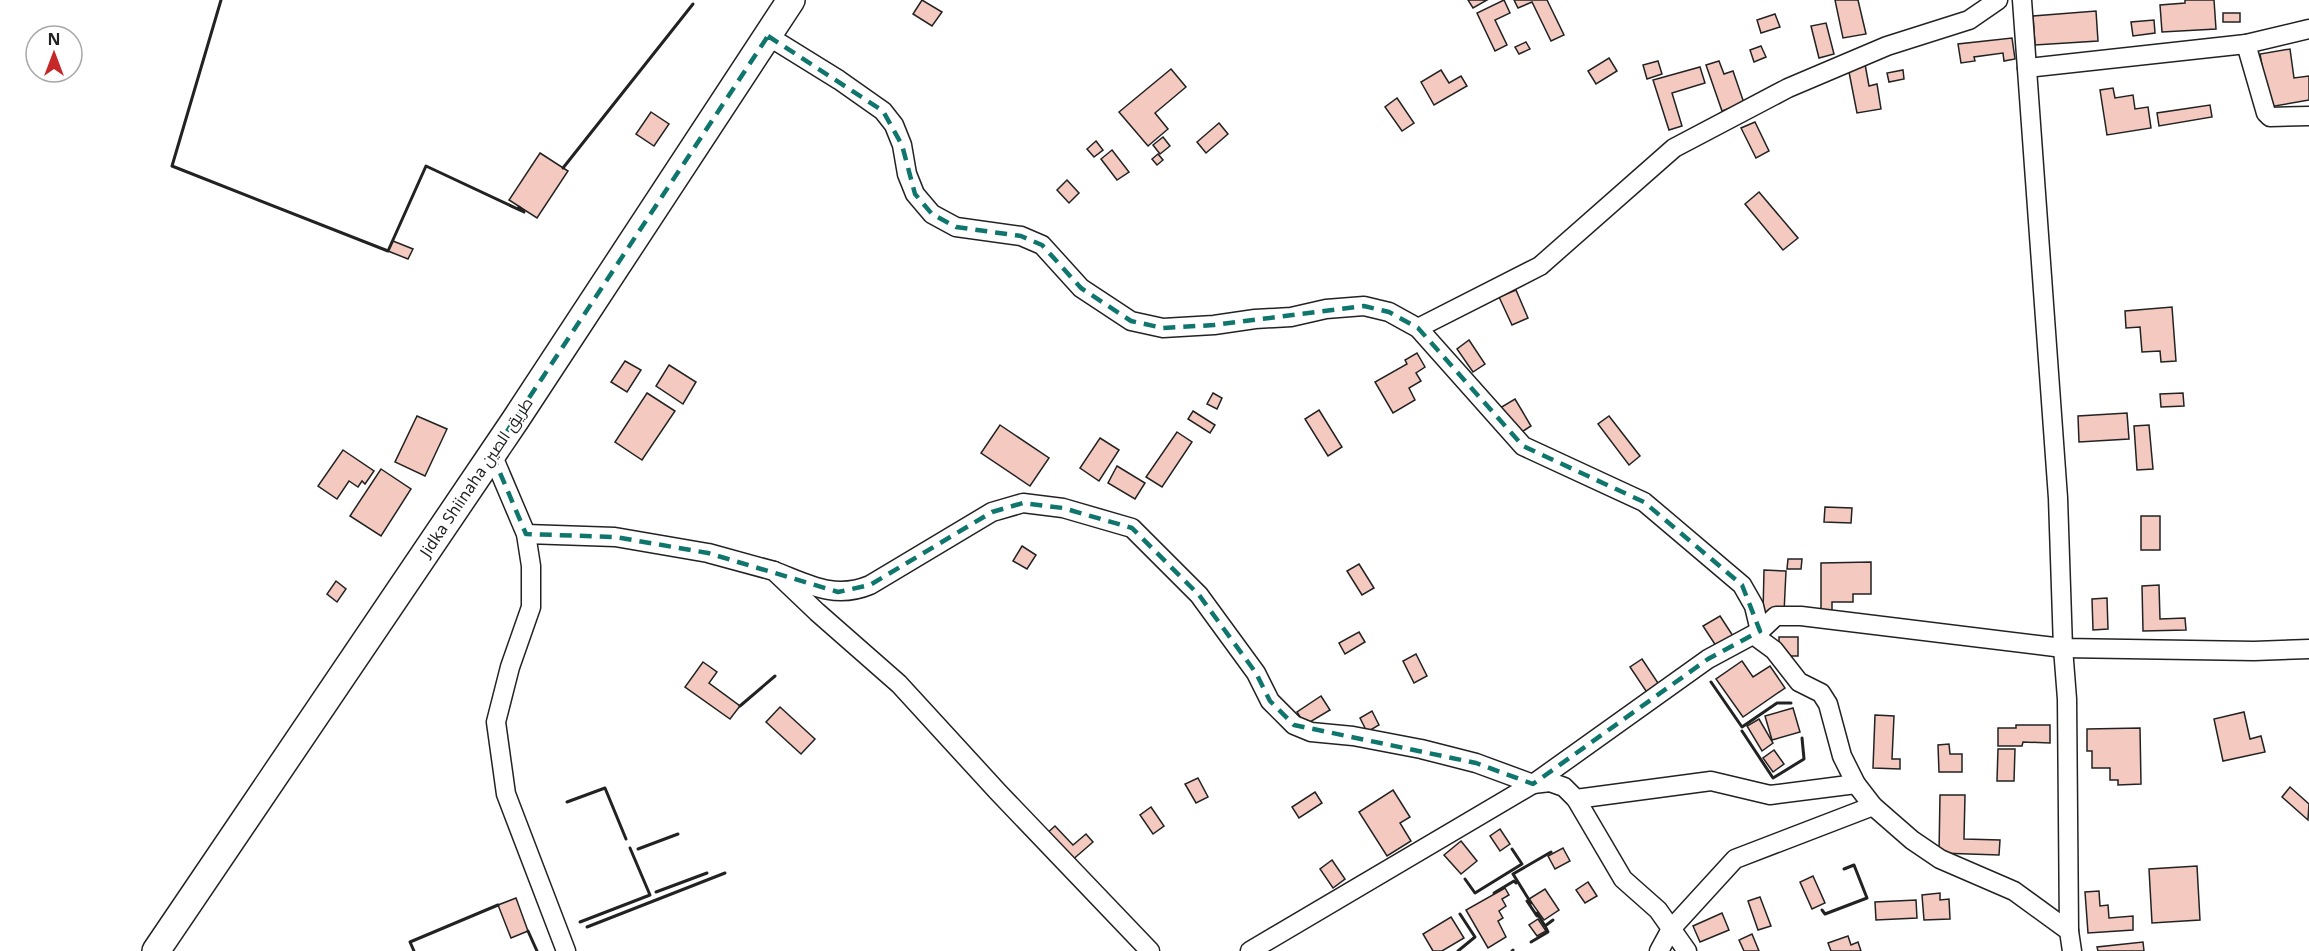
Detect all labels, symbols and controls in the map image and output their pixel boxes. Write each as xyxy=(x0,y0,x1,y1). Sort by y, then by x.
north arrow xyxy=(24,24,84,84)
text: N xyxy=(47,28,61,50)
street label: Jidka Shiinaha طريق الصين xyxy=(413,393,538,563)

